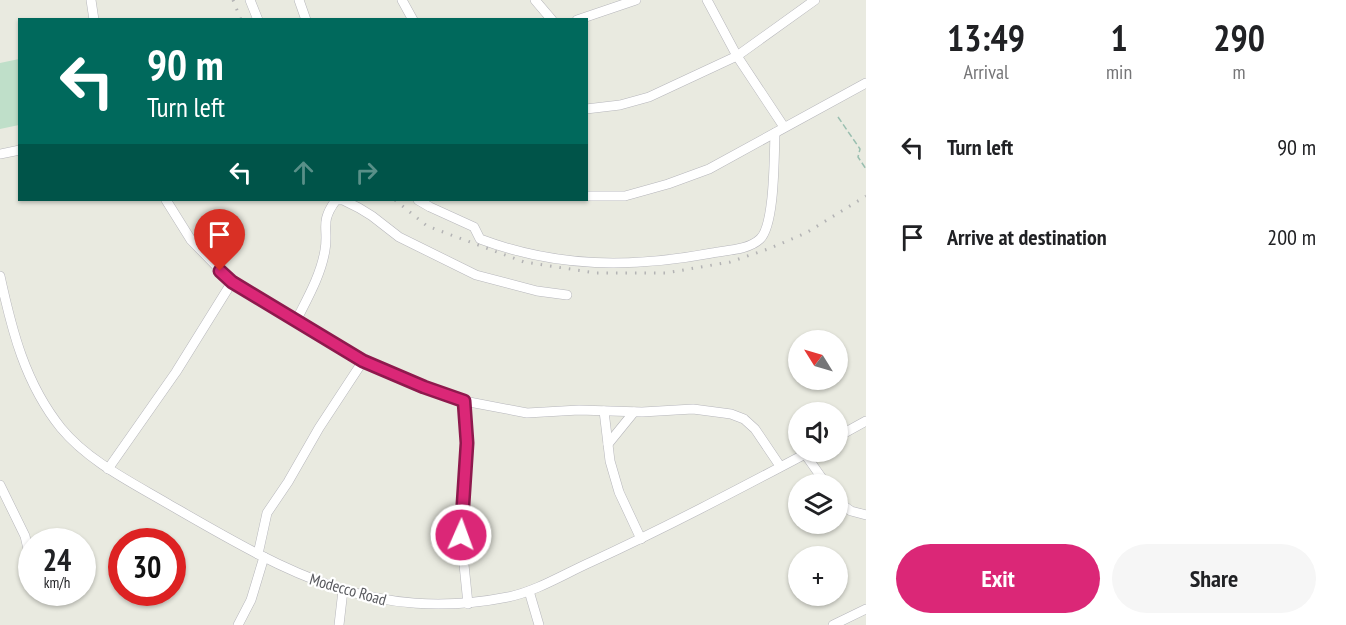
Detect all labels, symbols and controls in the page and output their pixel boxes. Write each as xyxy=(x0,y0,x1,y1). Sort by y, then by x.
text: 13:49 xyxy=(947,14,1025,61)
text: 1 xyxy=(1110,14,1128,61)
text: 290 xyxy=(1213,14,1265,61)
text: 90 m xyxy=(147,37,224,92)
icon: left xyxy=(48,42,126,120)
text: Arrival xyxy=(963,59,1009,85)
text: min xyxy=(1106,59,1132,85)
text: m xyxy=(1233,59,1246,85)
text: Turn left xyxy=(147,90,225,124)
icon: left xyxy=(896,131,929,164)
text: Turn left xyxy=(947,133,1013,161)
text: 90 m xyxy=(1277,133,1316,161)
icon: left xyxy=(224,156,257,189)
icon: ahead xyxy=(287,156,320,189)
icon: right xyxy=(350,156,383,189)
pin xyxy=(194,209,245,271)
icon: arrive xyxy=(203,218,236,251)
icon: arrive xyxy=(896,221,929,254)
text: Arrive at destination xyxy=(947,223,1107,251)
text: 200 m xyxy=(1267,223,1316,251)
north arrow xyxy=(788,330,848,390)
map controls xyxy=(788,330,848,606)
button: sound xyxy=(788,402,848,462)
button: layers xyxy=(788,474,848,534)
position arrow xyxy=(429,503,493,567)
speed limit sign: 30 xyxy=(108,528,186,606)
text: 24 xyxy=(43,540,71,579)
button: Exit xyxy=(896,544,1100,613)
button: Share xyxy=(1112,544,1316,613)
button: + xyxy=(788,546,848,606)
street label: Modecco Road xyxy=(307,569,389,610)
text: km/h xyxy=(44,573,70,592)

